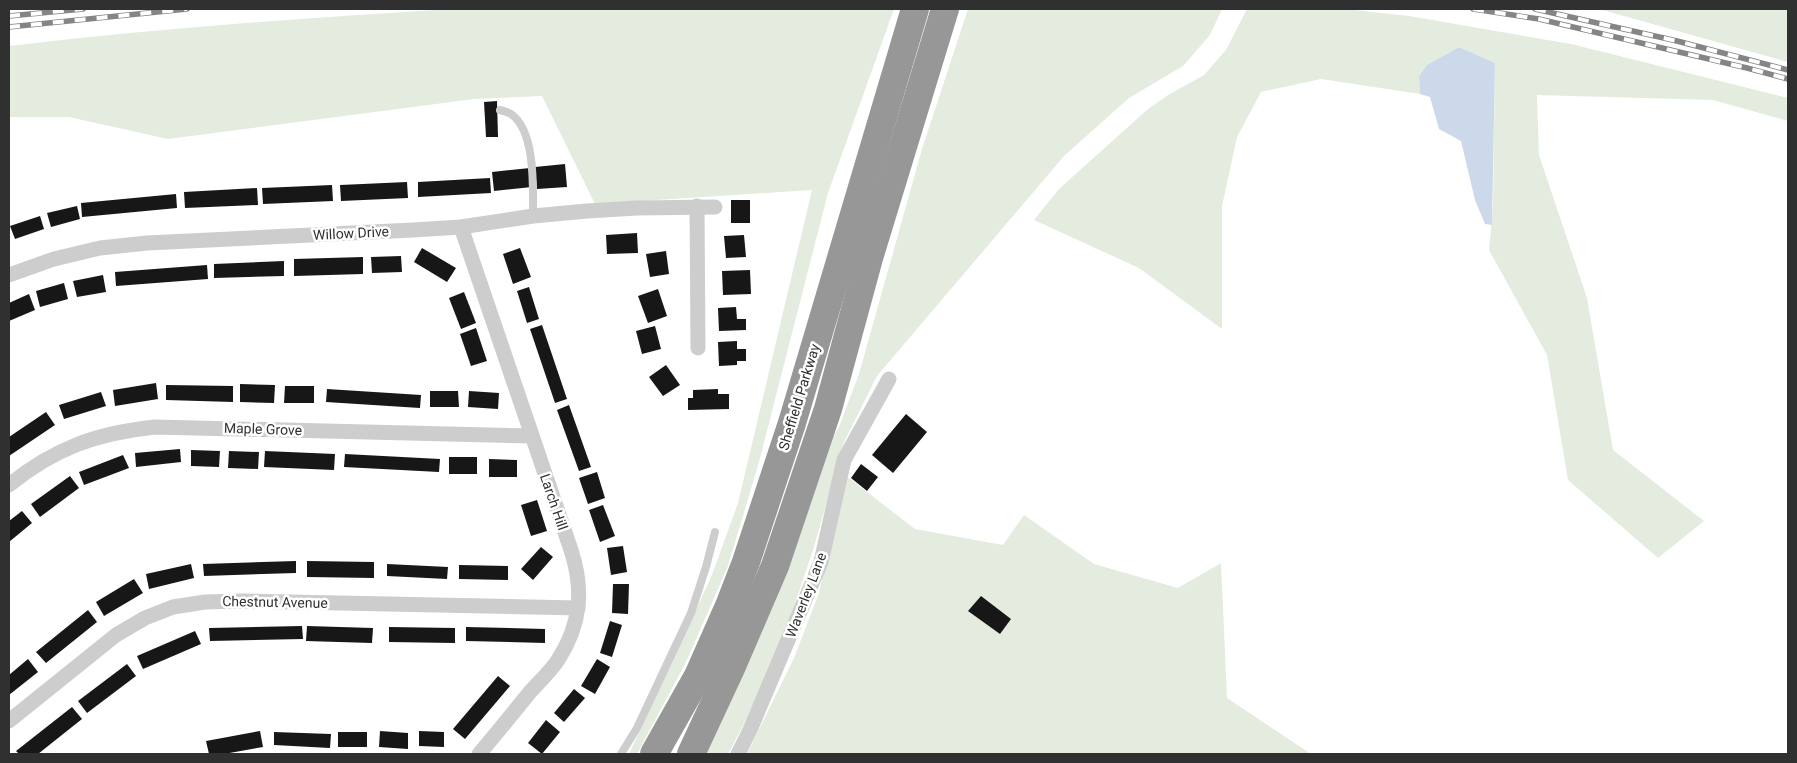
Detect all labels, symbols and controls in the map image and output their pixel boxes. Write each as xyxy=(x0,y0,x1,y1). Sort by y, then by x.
street label: Willow Drive xyxy=(313,223,389,243)
street label: Sheffield Parkway xyxy=(775,341,823,452)
street label: Maple Grove xyxy=(224,420,302,438)
street label: Larch Hill xyxy=(537,472,571,532)
street label: Waverley Lane xyxy=(782,550,830,640)
street label: Chestnut Avenue xyxy=(222,593,328,611)

